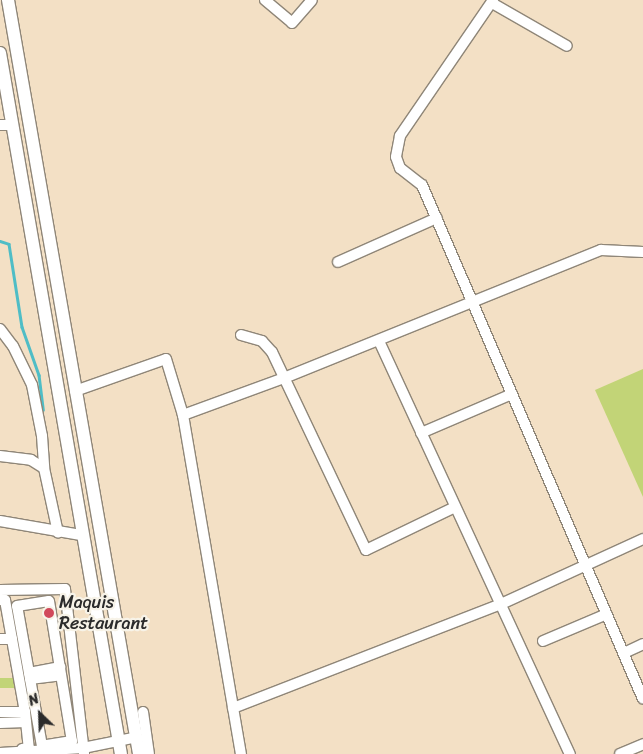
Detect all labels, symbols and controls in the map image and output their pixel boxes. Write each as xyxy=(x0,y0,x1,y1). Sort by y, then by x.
place label: Maquis Restaurant xyxy=(59,592,148,634)
marker: Maquis Restaurant xyxy=(43,607,55,619)
text: N xyxy=(24,686,43,713)
north arrow xyxy=(15,689,65,739)

